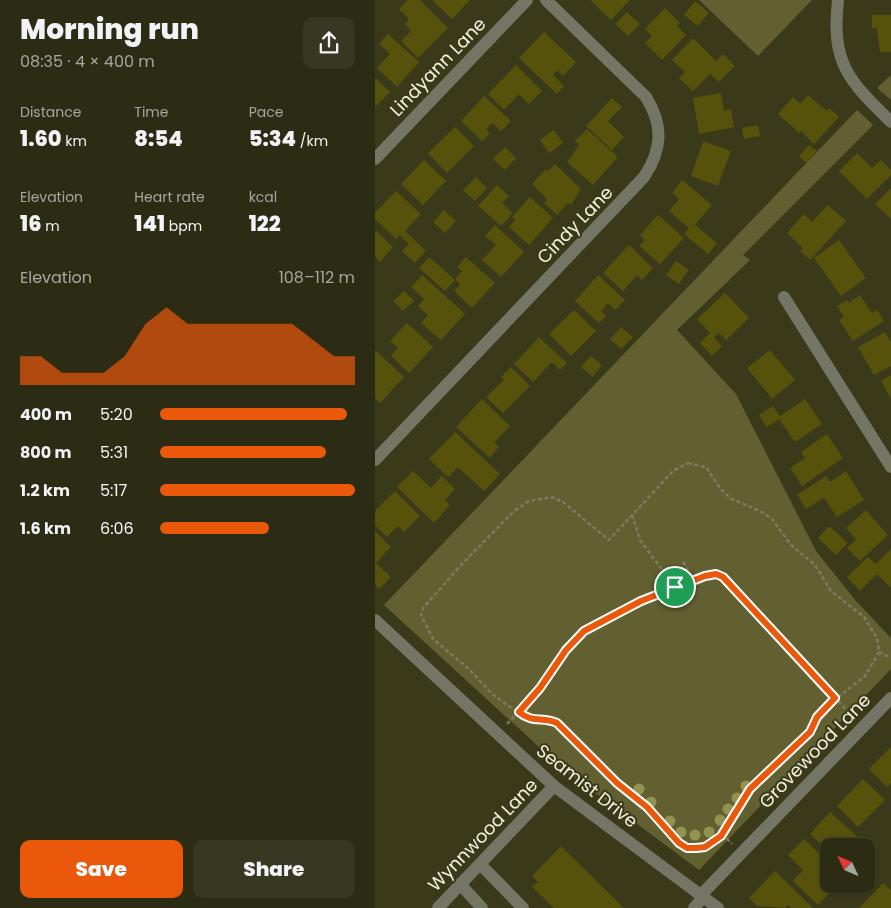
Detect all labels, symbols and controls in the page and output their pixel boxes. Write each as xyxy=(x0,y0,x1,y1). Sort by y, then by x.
text: Morning run xyxy=(20,10,199,49)
street label: Lindyann Lane xyxy=(384,12,491,122)
button: share xyxy=(303,17,355,69)
text: 08:35 · 4 × 400 m xyxy=(20,50,155,73)
text: Distance xyxy=(20,102,81,122)
text: Time xyxy=(134,102,168,122)
text: Pace xyxy=(249,102,283,122)
text: 1.60 xyxy=(20,124,62,153)
text: 8:54 xyxy=(134,124,183,153)
text: 5:34 xyxy=(249,124,296,153)
text: km xyxy=(62,131,87,151)
text: /km xyxy=(296,131,328,151)
street label: Cindy Lane xyxy=(531,180,618,269)
text: Elevation xyxy=(20,187,83,207)
text: Heart rate xyxy=(134,187,205,207)
text: kcal xyxy=(249,187,277,207)
text: 16 xyxy=(20,209,41,238)
text: 141 xyxy=(134,209,165,238)
text: 122 xyxy=(249,209,281,238)
text: m xyxy=(41,216,60,236)
text: bpm xyxy=(165,216,202,236)
text: Elevation xyxy=(20,266,92,289)
text: 108–112 m xyxy=(279,266,355,289)
text: 400 m xyxy=(20,403,72,426)
text: 5:20 xyxy=(100,403,133,426)
text: 800 m xyxy=(20,441,72,464)
text: 5:31 xyxy=(100,441,128,464)
text: 1.2 km xyxy=(20,479,70,502)
text: 5:17 xyxy=(100,479,127,502)
text: 1.6 km xyxy=(20,517,71,540)
text: 6:06 xyxy=(100,517,134,540)
pin xyxy=(654,566,696,608)
icon: arrive xyxy=(661,573,689,601)
street label: Grovewood Lane xyxy=(753,688,876,814)
street label: Seamist Drive xyxy=(531,738,643,833)
street label: Wynnwood Lane xyxy=(422,773,543,897)
north arrow xyxy=(820,838,875,892)
map controls xyxy=(820,838,875,893)
button: Save xyxy=(20,840,183,898)
button: Share xyxy=(193,840,355,898)

